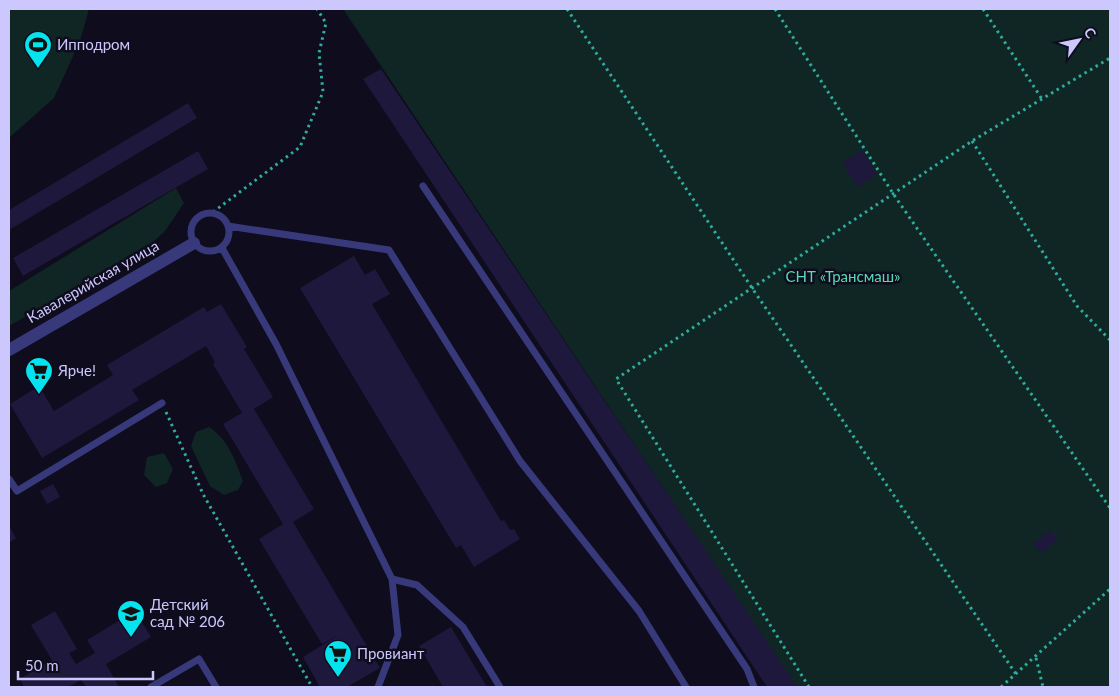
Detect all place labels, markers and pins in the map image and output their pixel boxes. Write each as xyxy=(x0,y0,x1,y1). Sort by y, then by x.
sports icon: Ипподром xyxy=(23,30,53,69)
place label: Ипподром xyxy=(57,35,130,53)
supermarket icon: Ярче! xyxy=(24,356,54,395)
place label: Ярче! xyxy=(57,361,96,379)
place label: Детский сад № 206 xyxy=(150,595,225,630)
school or university icon: Детский сад № 206 xyxy=(116,599,146,638)
supermarket icon: Провиант xyxy=(323,639,353,678)
place label: Провиант xyxy=(357,644,425,662)

